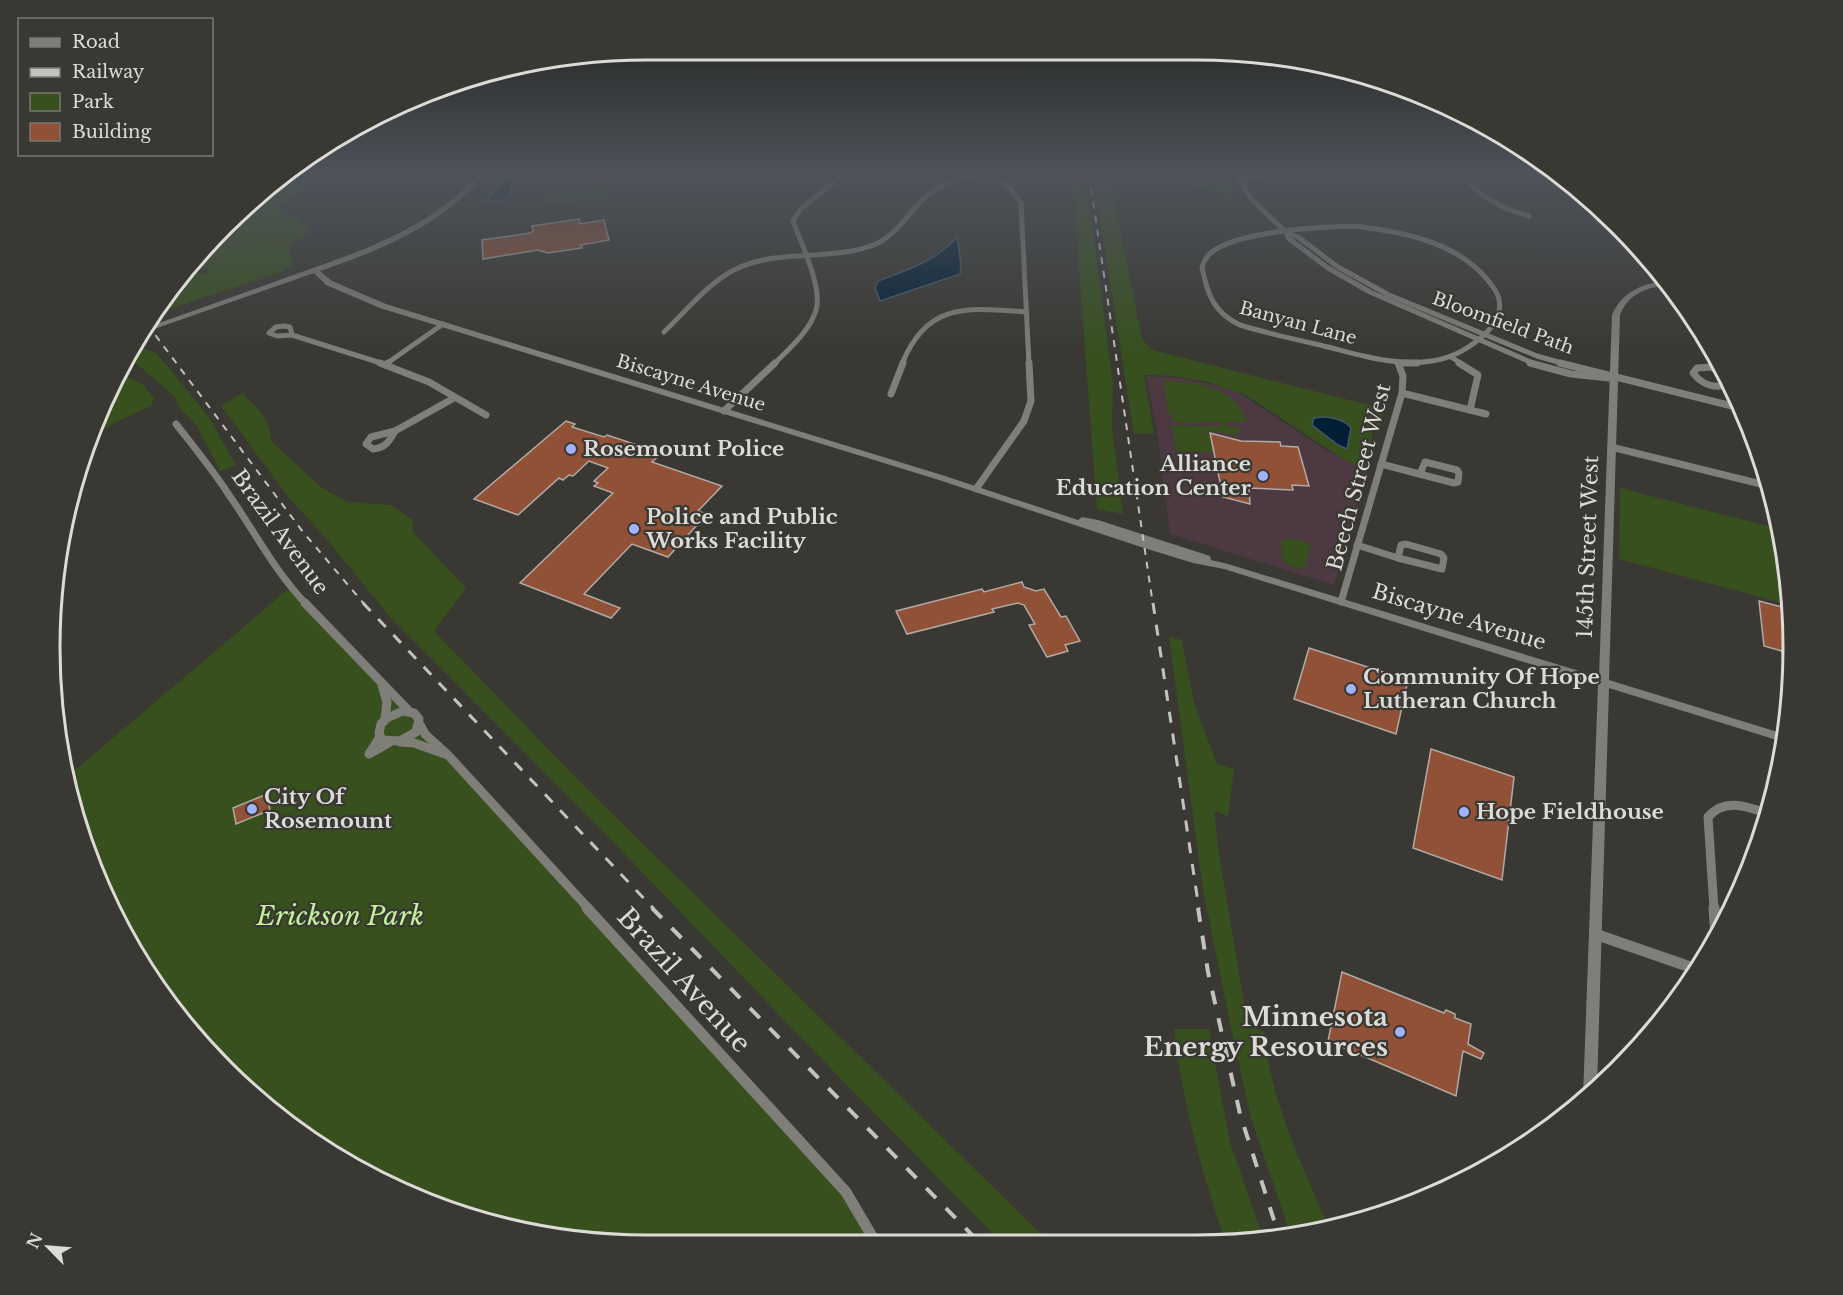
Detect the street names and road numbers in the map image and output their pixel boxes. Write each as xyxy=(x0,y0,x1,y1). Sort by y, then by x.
street label: Bloomfield Path xyxy=(1429,287,1577,359)
street label: Banyan Lane xyxy=(1237,297,1359,349)
street label: Biscayne Avenue xyxy=(614,350,768,416)
street label: Beech Street West xyxy=(1321,380,1397,574)
street label: 145th Street West xyxy=(1572,455,1604,639)
street label: Brazil Avenue xyxy=(226,464,334,600)
street label: Biscayne Avenue xyxy=(1369,578,1549,656)
street label: Brazil Avenue xyxy=(611,901,757,1059)

